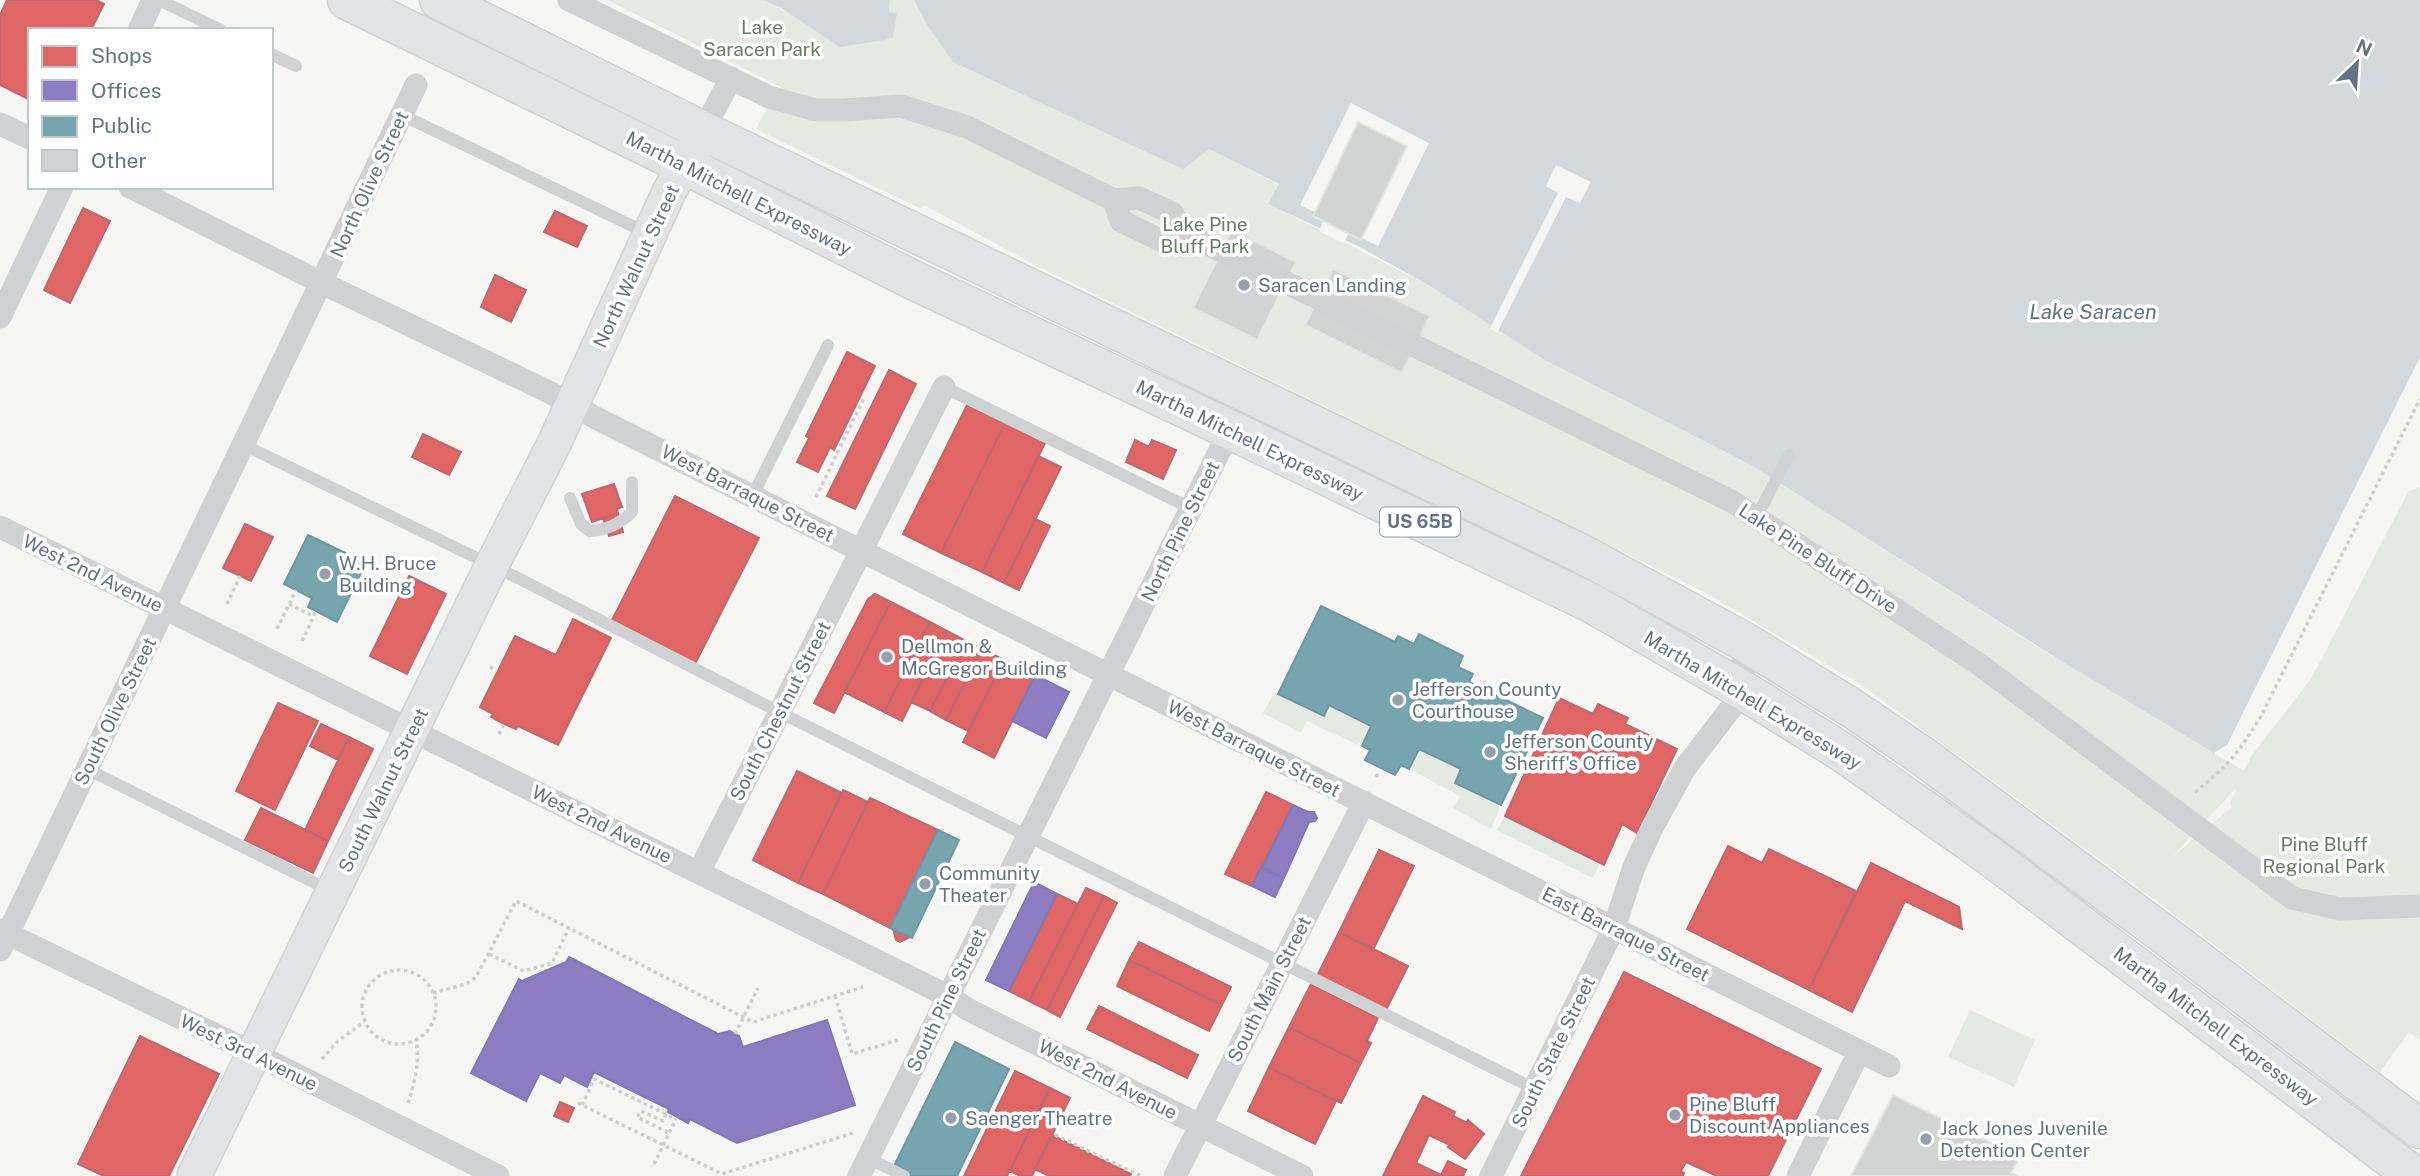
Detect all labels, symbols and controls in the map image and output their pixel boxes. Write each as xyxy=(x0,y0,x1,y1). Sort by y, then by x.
park label: Lake Saracen Park xyxy=(703,16,821,60)
legend xyxy=(28,28,273,189)
north arrow xyxy=(2322,28,2392,98)
text: N xyxy=(2353,34,2376,61)
text: Shops xyxy=(91,43,152,68)
text: Offices xyxy=(91,78,161,103)
street label: North Olive Street xyxy=(325,107,413,261)
text: Public xyxy=(91,113,152,138)
street label: Martha Mitchell Expressway xyxy=(623,126,855,260)
text: Other xyxy=(91,148,147,173)
street label: North Walnut Street xyxy=(589,181,683,351)
park label: Lake Pine Bluff Park xyxy=(1161,213,1250,257)
place label: Saracen Landing xyxy=(1258,274,1407,296)
marker: Saracen Landing xyxy=(1236,277,1252,293)
water label: Lake Saracen xyxy=(2029,299,2157,324)
street label: Martha Mitchell Expressway xyxy=(1133,375,1367,505)
street label: West Barraque Street xyxy=(658,440,838,546)
street label: North Pine Street xyxy=(1136,457,1224,605)
street label: Lake Pine Bluff Drive xyxy=(1735,499,1901,617)
road number: US 65B xyxy=(1380,508,1460,536)
street label: West 2nd Avenue xyxy=(19,530,167,616)
place label: W.H. Bruce Building xyxy=(339,552,436,596)
marker: W.H. Bruce Building xyxy=(317,566,333,582)
street label: South Chestnut Street xyxy=(725,618,835,804)
street label: Martha Mitchell Expressway xyxy=(1640,626,1866,774)
street label: South Olive Street xyxy=(70,633,160,789)
place label: Dellmon & McGregor Building xyxy=(901,635,1067,679)
marker: Dellmon & McGregor Building xyxy=(879,649,895,665)
place label: Jefferson County Courthouse xyxy=(1412,678,1561,722)
marker: Jefferson County Courthouse xyxy=(1390,692,1406,708)
street label: West Barraque Street xyxy=(1164,695,1344,801)
street label: South Walnut Street xyxy=(334,704,432,876)
place label: Jefferson County Sheriff's Office xyxy=(1504,730,1653,774)
marker: Jefferson County Sheriff's Office xyxy=(1482,744,1498,760)
street label: West 2nd Avenue xyxy=(528,781,676,867)
park label: Pine Bluff Regional Park xyxy=(2263,833,2386,877)
place label: Community Theater xyxy=(939,862,1040,906)
marker: Community Theater xyxy=(917,876,933,892)
street label: East Barraque Street xyxy=(1539,882,1713,986)
street label: South Main Street xyxy=(1223,912,1315,1066)
street label: South Pine Street xyxy=(902,925,990,1075)
street label: Martha Mitchell Expressway xyxy=(2110,942,2322,1110)
street label: South State Street xyxy=(1507,973,1599,1131)
street label: West 3rd Avenue xyxy=(177,1009,321,1095)
street label: West 2nd Avenue xyxy=(1035,1035,1181,1123)
place label: Pine Bluff Discount Appliances xyxy=(1689,1093,1870,1137)
place label: Saenger Theatre xyxy=(965,1107,1113,1129)
marker: Pine Bluff Discount Appliances xyxy=(1667,1107,1683,1123)
marker: Saenger Theatre xyxy=(943,1110,959,1126)
place label: Jack Jones Juvenile Detention Center xyxy=(1940,1117,2108,1161)
marker: Jack Jones Juvenile Detention Center xyxy=(1918,1131,1934,1147)

